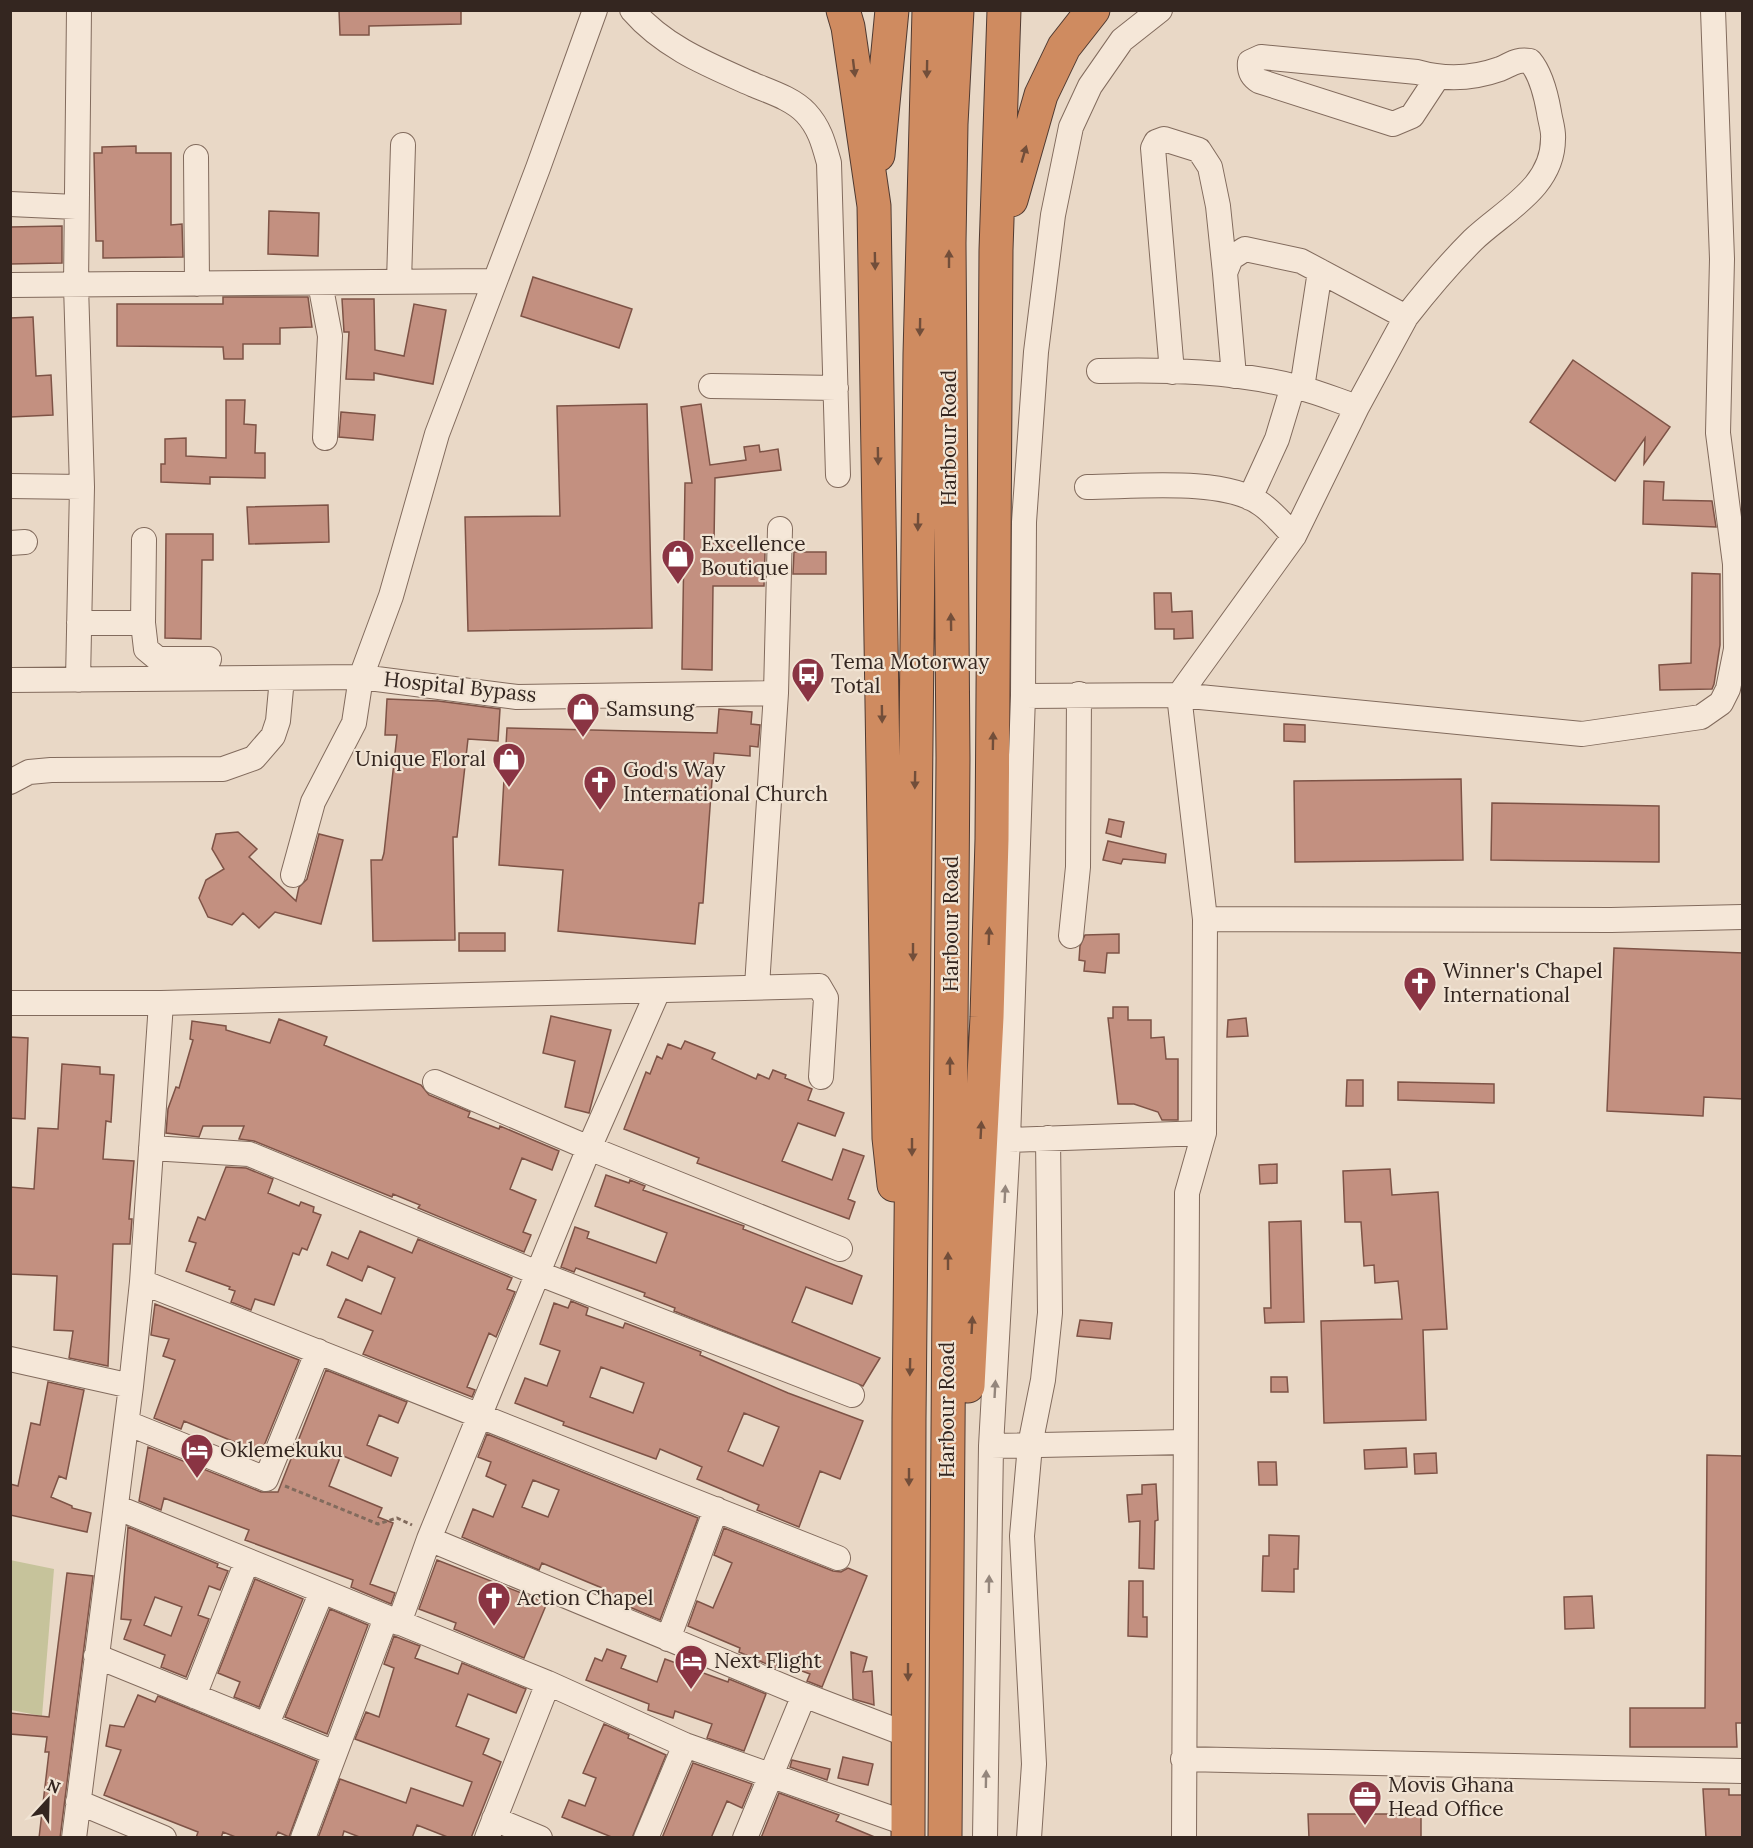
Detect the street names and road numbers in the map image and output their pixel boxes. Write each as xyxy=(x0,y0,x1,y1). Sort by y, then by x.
street label: Harbour Road xyxy=(935,370,962,506)
street label: Hospital Bypass xyxy=(382,665,538,708)
street label: Harbour Road xyxy=(937,856,964,992)
street label: Harbour Road xyxy=(933,1342,960,1478)

